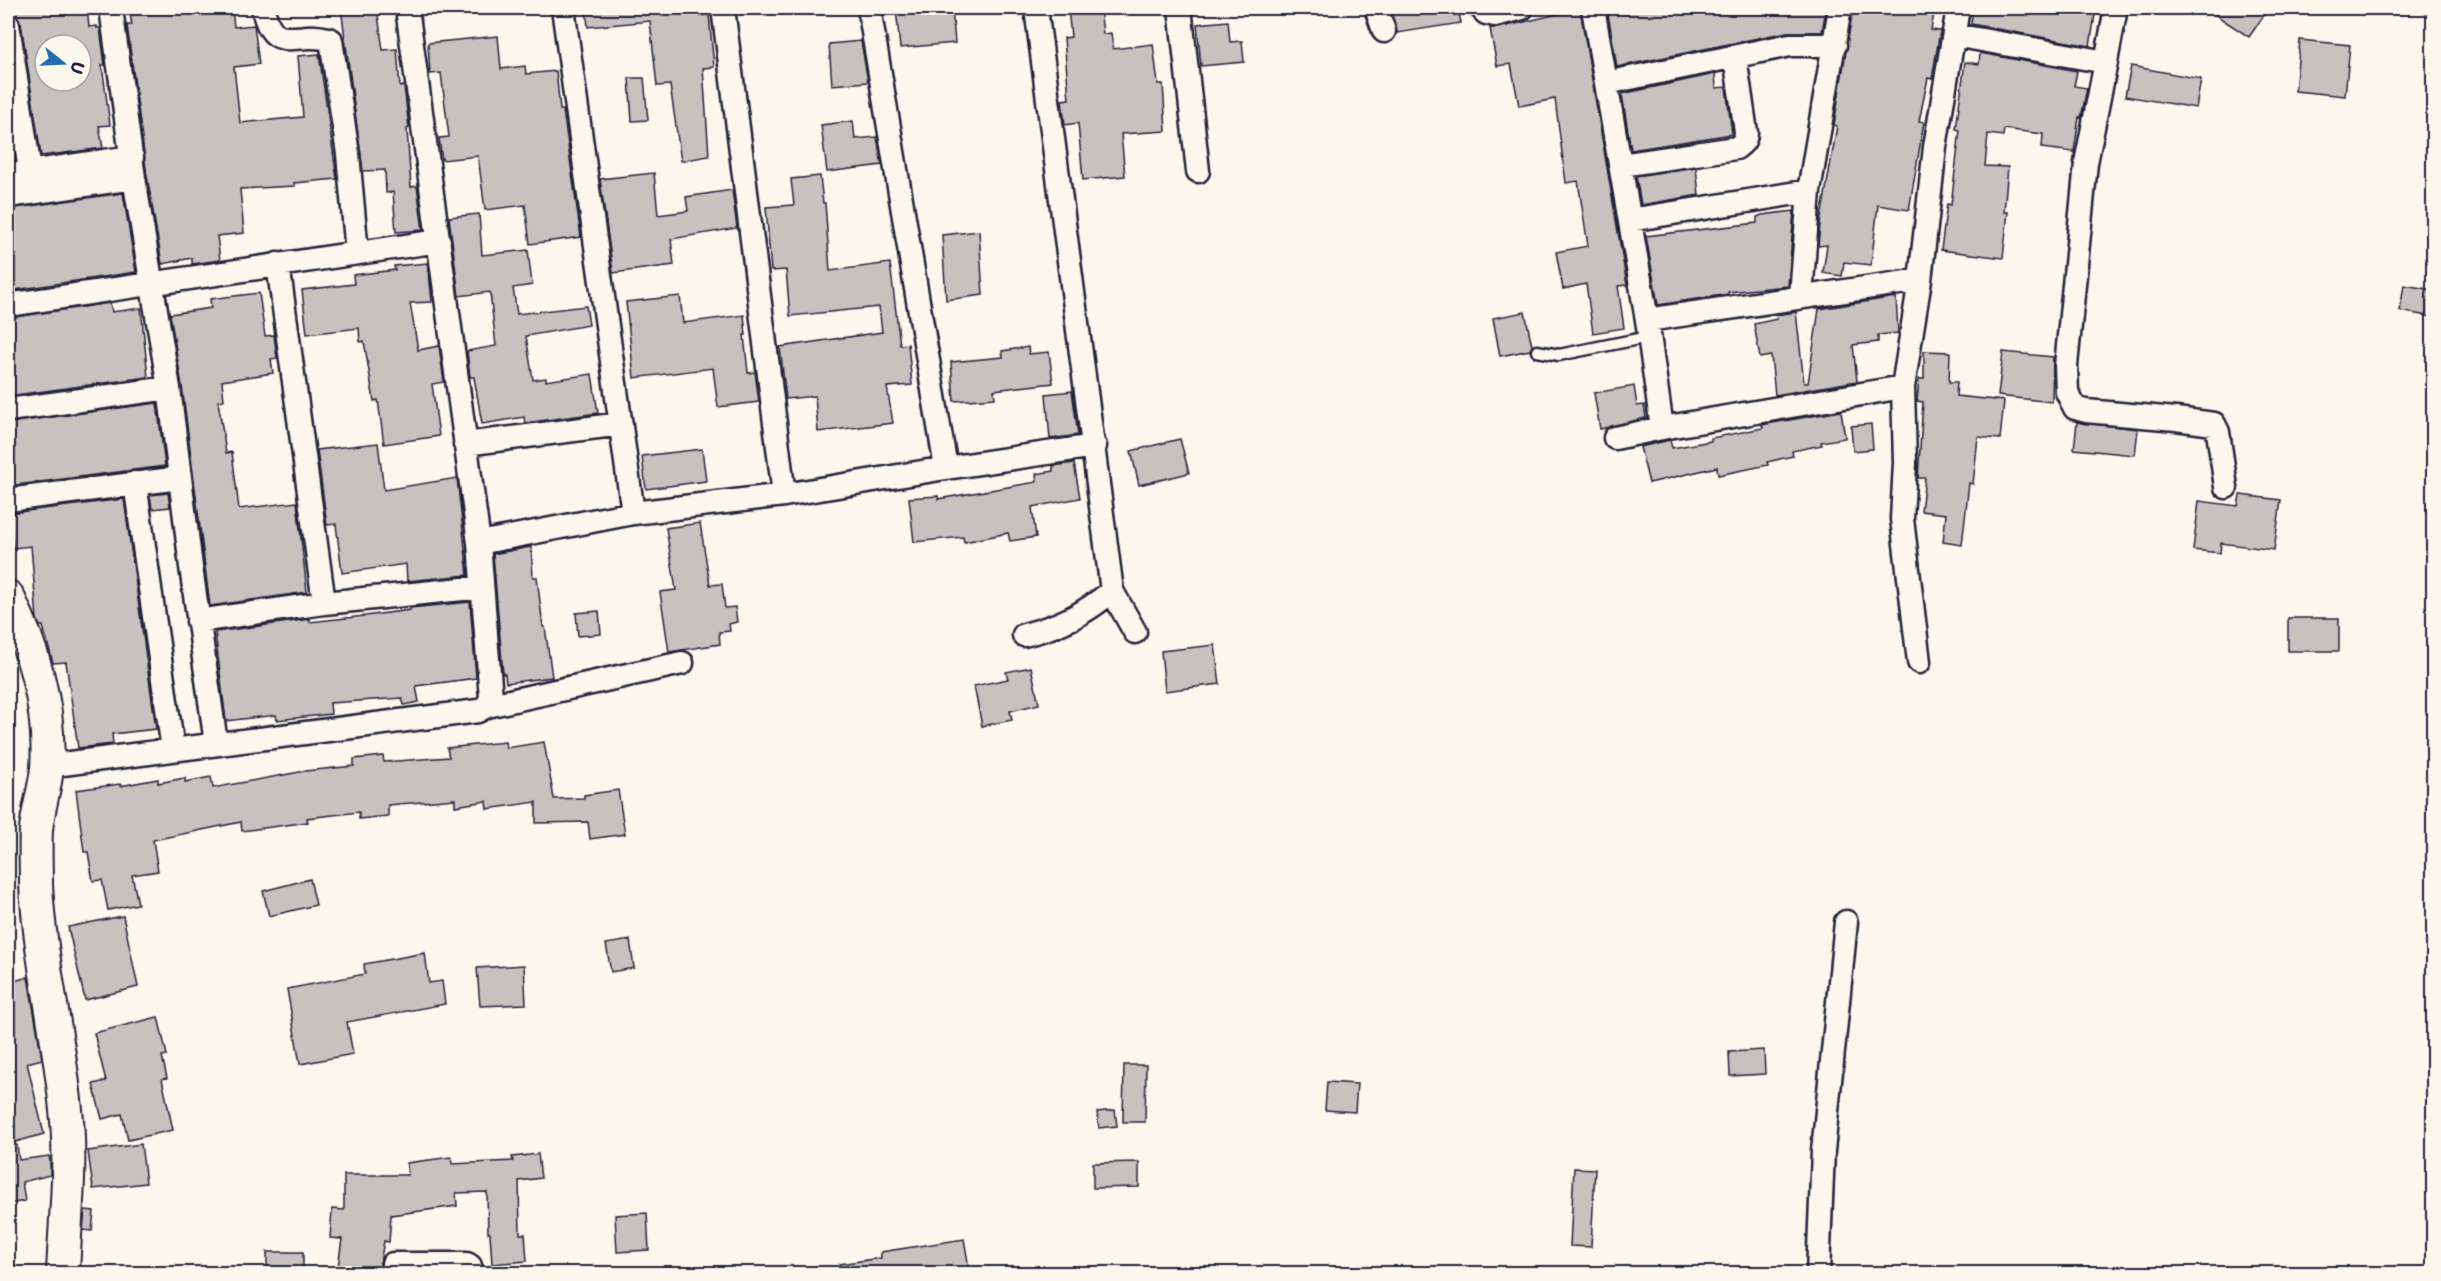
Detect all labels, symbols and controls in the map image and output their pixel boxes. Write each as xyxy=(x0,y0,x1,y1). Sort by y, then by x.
north arrow xyxy=(33,33,93,93)
text: U xyxy=(65,58,92,77)

